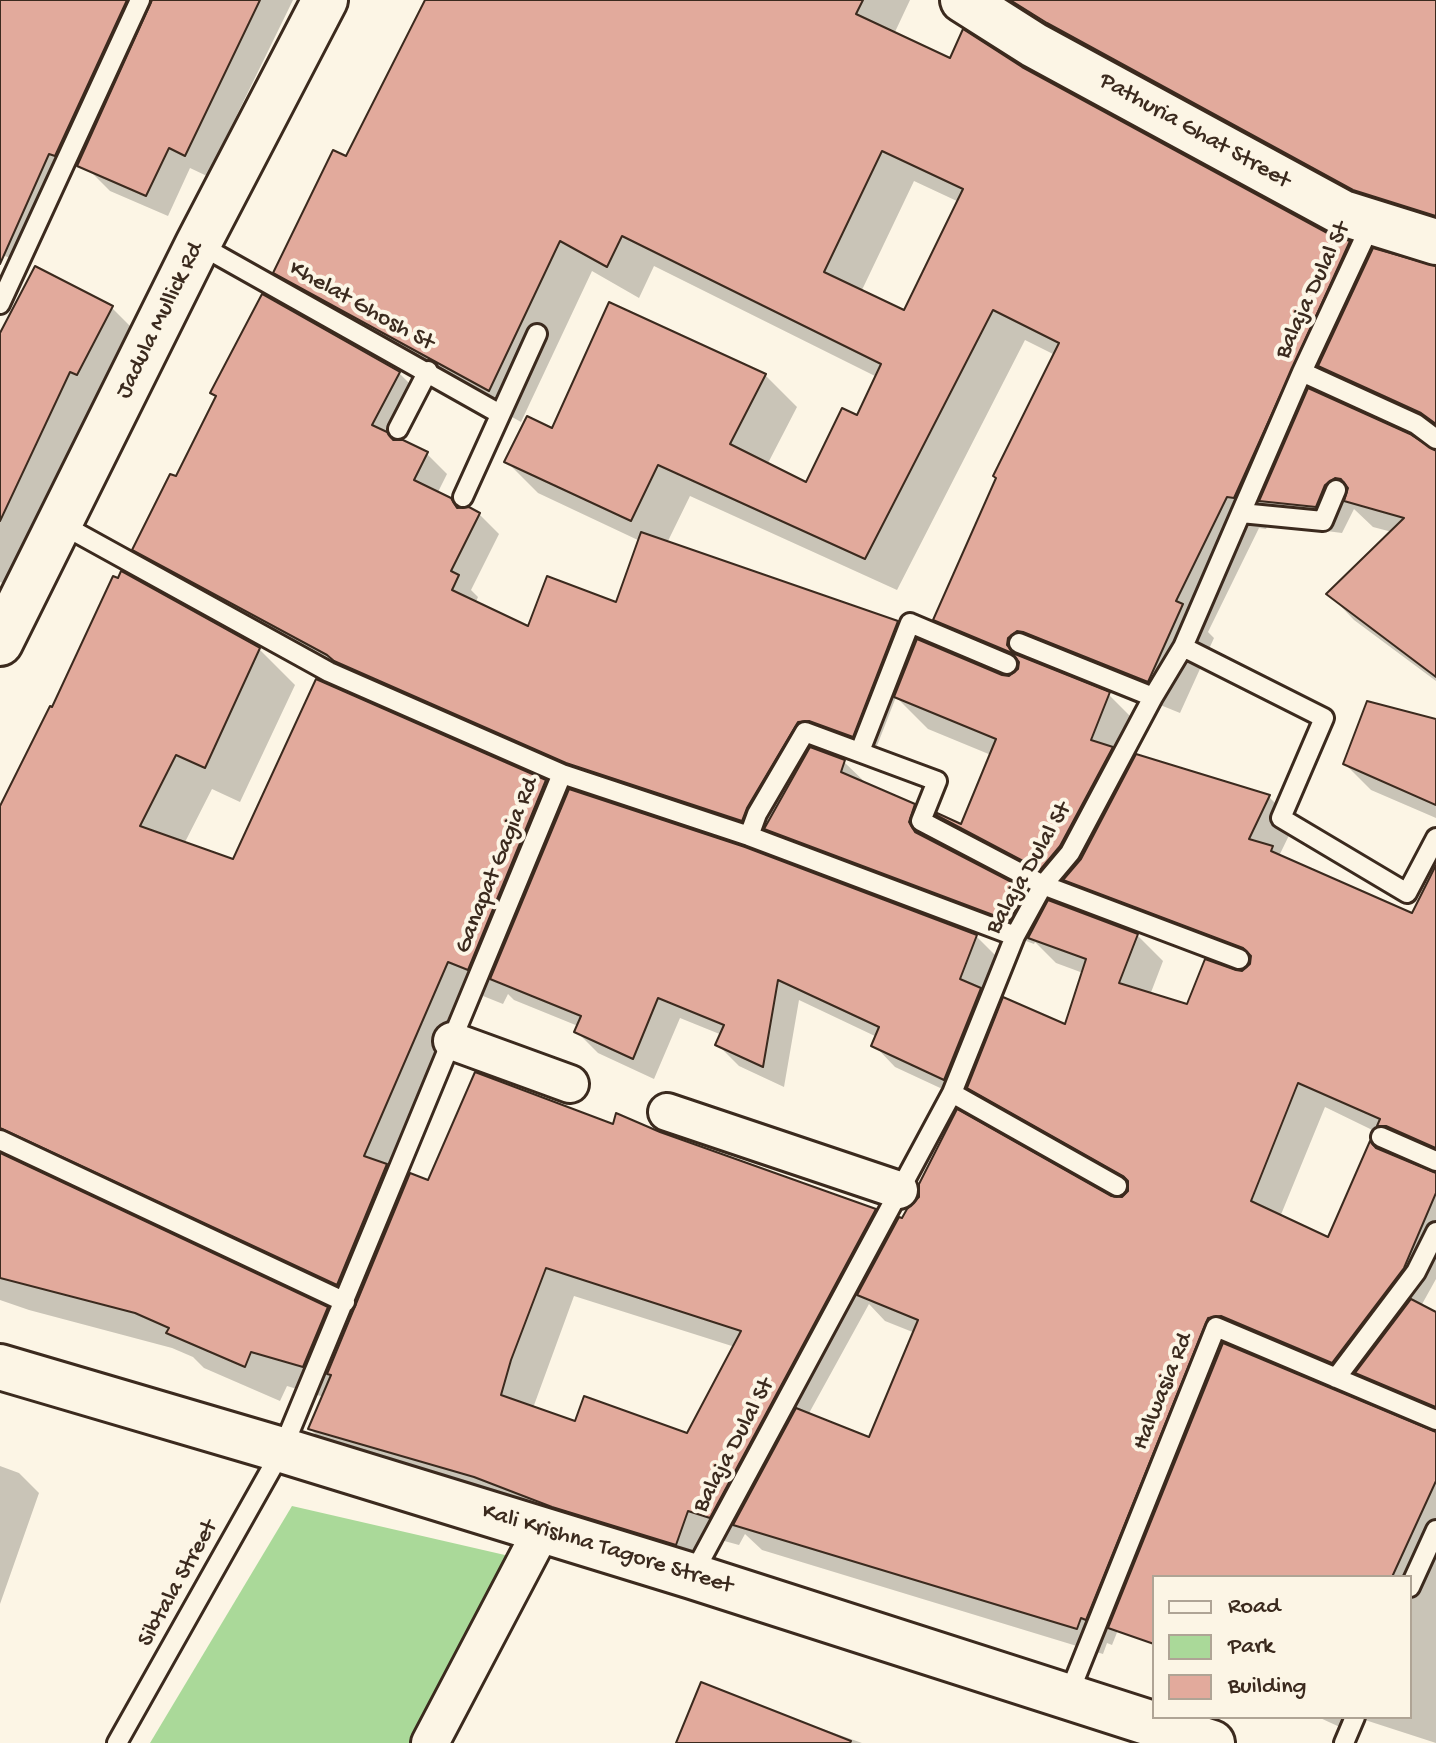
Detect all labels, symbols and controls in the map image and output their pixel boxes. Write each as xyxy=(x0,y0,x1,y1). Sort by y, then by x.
street label: Pathuria Ghat Street xyxy=(1093,68,1295,196)
street label: Balaja Dulal St xyxy=(1270,218,1358,364)
street label: Jadula Mullick Rd xyxy=(111,238,211,404)
street label: Khelat Ghosh St xyxy=(283,255,439,359)
street label: Ganapat Gagia Rd xyxy=(450,774,546,958)
street label: Balaja Dulal St xyxy=(981,798,1079,940)
street label: Halwasia Rd xyxy=(1127,1329,1201,1455)
street label: Balaja Dulal St xyxy=(688,1374,782,1518)
street label: Kali Krishna Tagore Street xyxy=(478,1498,736,1602)
street label: Sibtala Street xyxy=(132,1516,226,1652)
legend xyxy=(1152,1575,1412,1719)
text: Road xyxy=(1228,1593,1280,1622)
text: Park xyxy=(1228,1633,1274,1662)
text: Building xyxy=(1228,1673,1306,1702)

